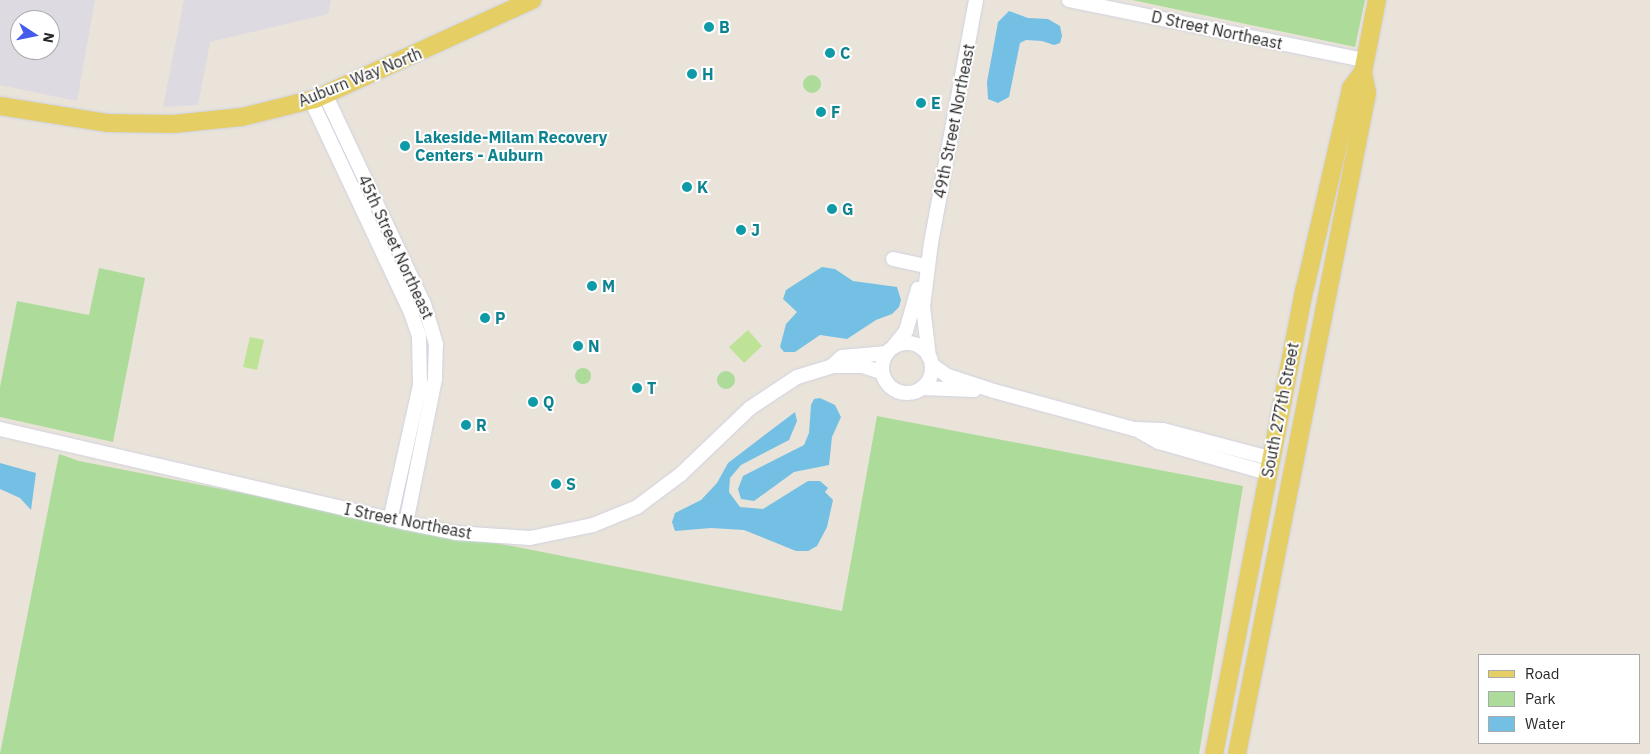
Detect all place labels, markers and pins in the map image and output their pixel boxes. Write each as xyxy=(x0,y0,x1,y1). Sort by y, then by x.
place label: B xyxy=(719,17,730,37)
marker: B xyxy=(703,21,715,33)
place label: C xyxy=(840,43,850,63)
marker: C xyxy=(824,47,836,59)
place label: H xyxy=(702,64,714,84)
marker: H xyxy=(686,68,698,80)
place label: E xyxy=(931,93,941,113)
marker: E xyxy=(915,97,927,109)
place label: F xyxy=(831,102,840,122)
marker: F xyxy=(815,106,827,118)
place label: Lakeside-Milam Recovery Centers - Auburn xyxy=(415,127,607,165)
marker: Lakeside-Milam Recovery Centers - Auburn xyxy=(399,140,411,152)
place label: K xyxy=(697,177,708,197)
marker: K xyxy=(681,181,693,193)
place label: G xyxy=(842,199,854,219)
marker: G xyxy=(826,203,838,215)
place label: J xyxy=(751,220,760,240)
marker: J xyxy=(735,224,747,236)
place label: M xyxy=(602,276,615,296)
marker: M xyxy=(586,280,598,292)
place label: P xyxy=(495,308,505,328)
marker: P xyxy=(479,312,491,324)
place label: N xyxy=(588,336,600,356)
marker: N xyxy=(572,340,584,352)
place label: T xyxy=(647,378,656,398)
marker: T xyxy=(631,382,643,394)
place label: Q xyxy=(543,392,554,412)
marker: Q xyxy=(527,396,539,408)
place label: R xyxy=(476,415,487,435)
marker: R xyxy=(460,419,472,431)
place label: S xyxy=(566,474,576,494)
marker: S xyxy=(550,478,562,490)

